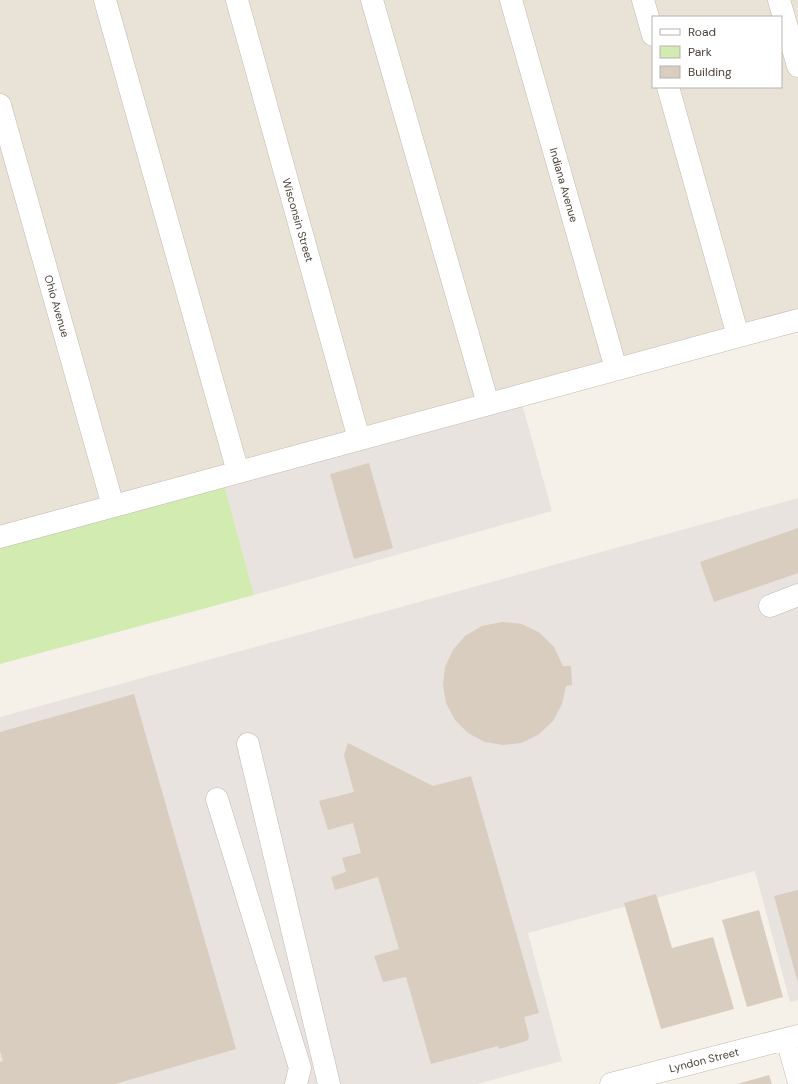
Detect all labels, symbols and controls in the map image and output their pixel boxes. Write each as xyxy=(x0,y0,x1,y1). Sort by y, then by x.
legend xyxy=(652,16,782,88)
text: Road xyxy=(688,24,716,40)
text: Park xyxy=(688,44,712,60)
text: Building xyxy=(688,64,732,80)
street label: Indiana Avenue xyxy=(547,146,581,224)
street label: Wisconsin Street xyxy=(279,176,317,264)
street label: Ohio Avenue xyxy=(41,273,73,339)
street label: Lyndon Street xyxy=(668,1045,740,1075)

